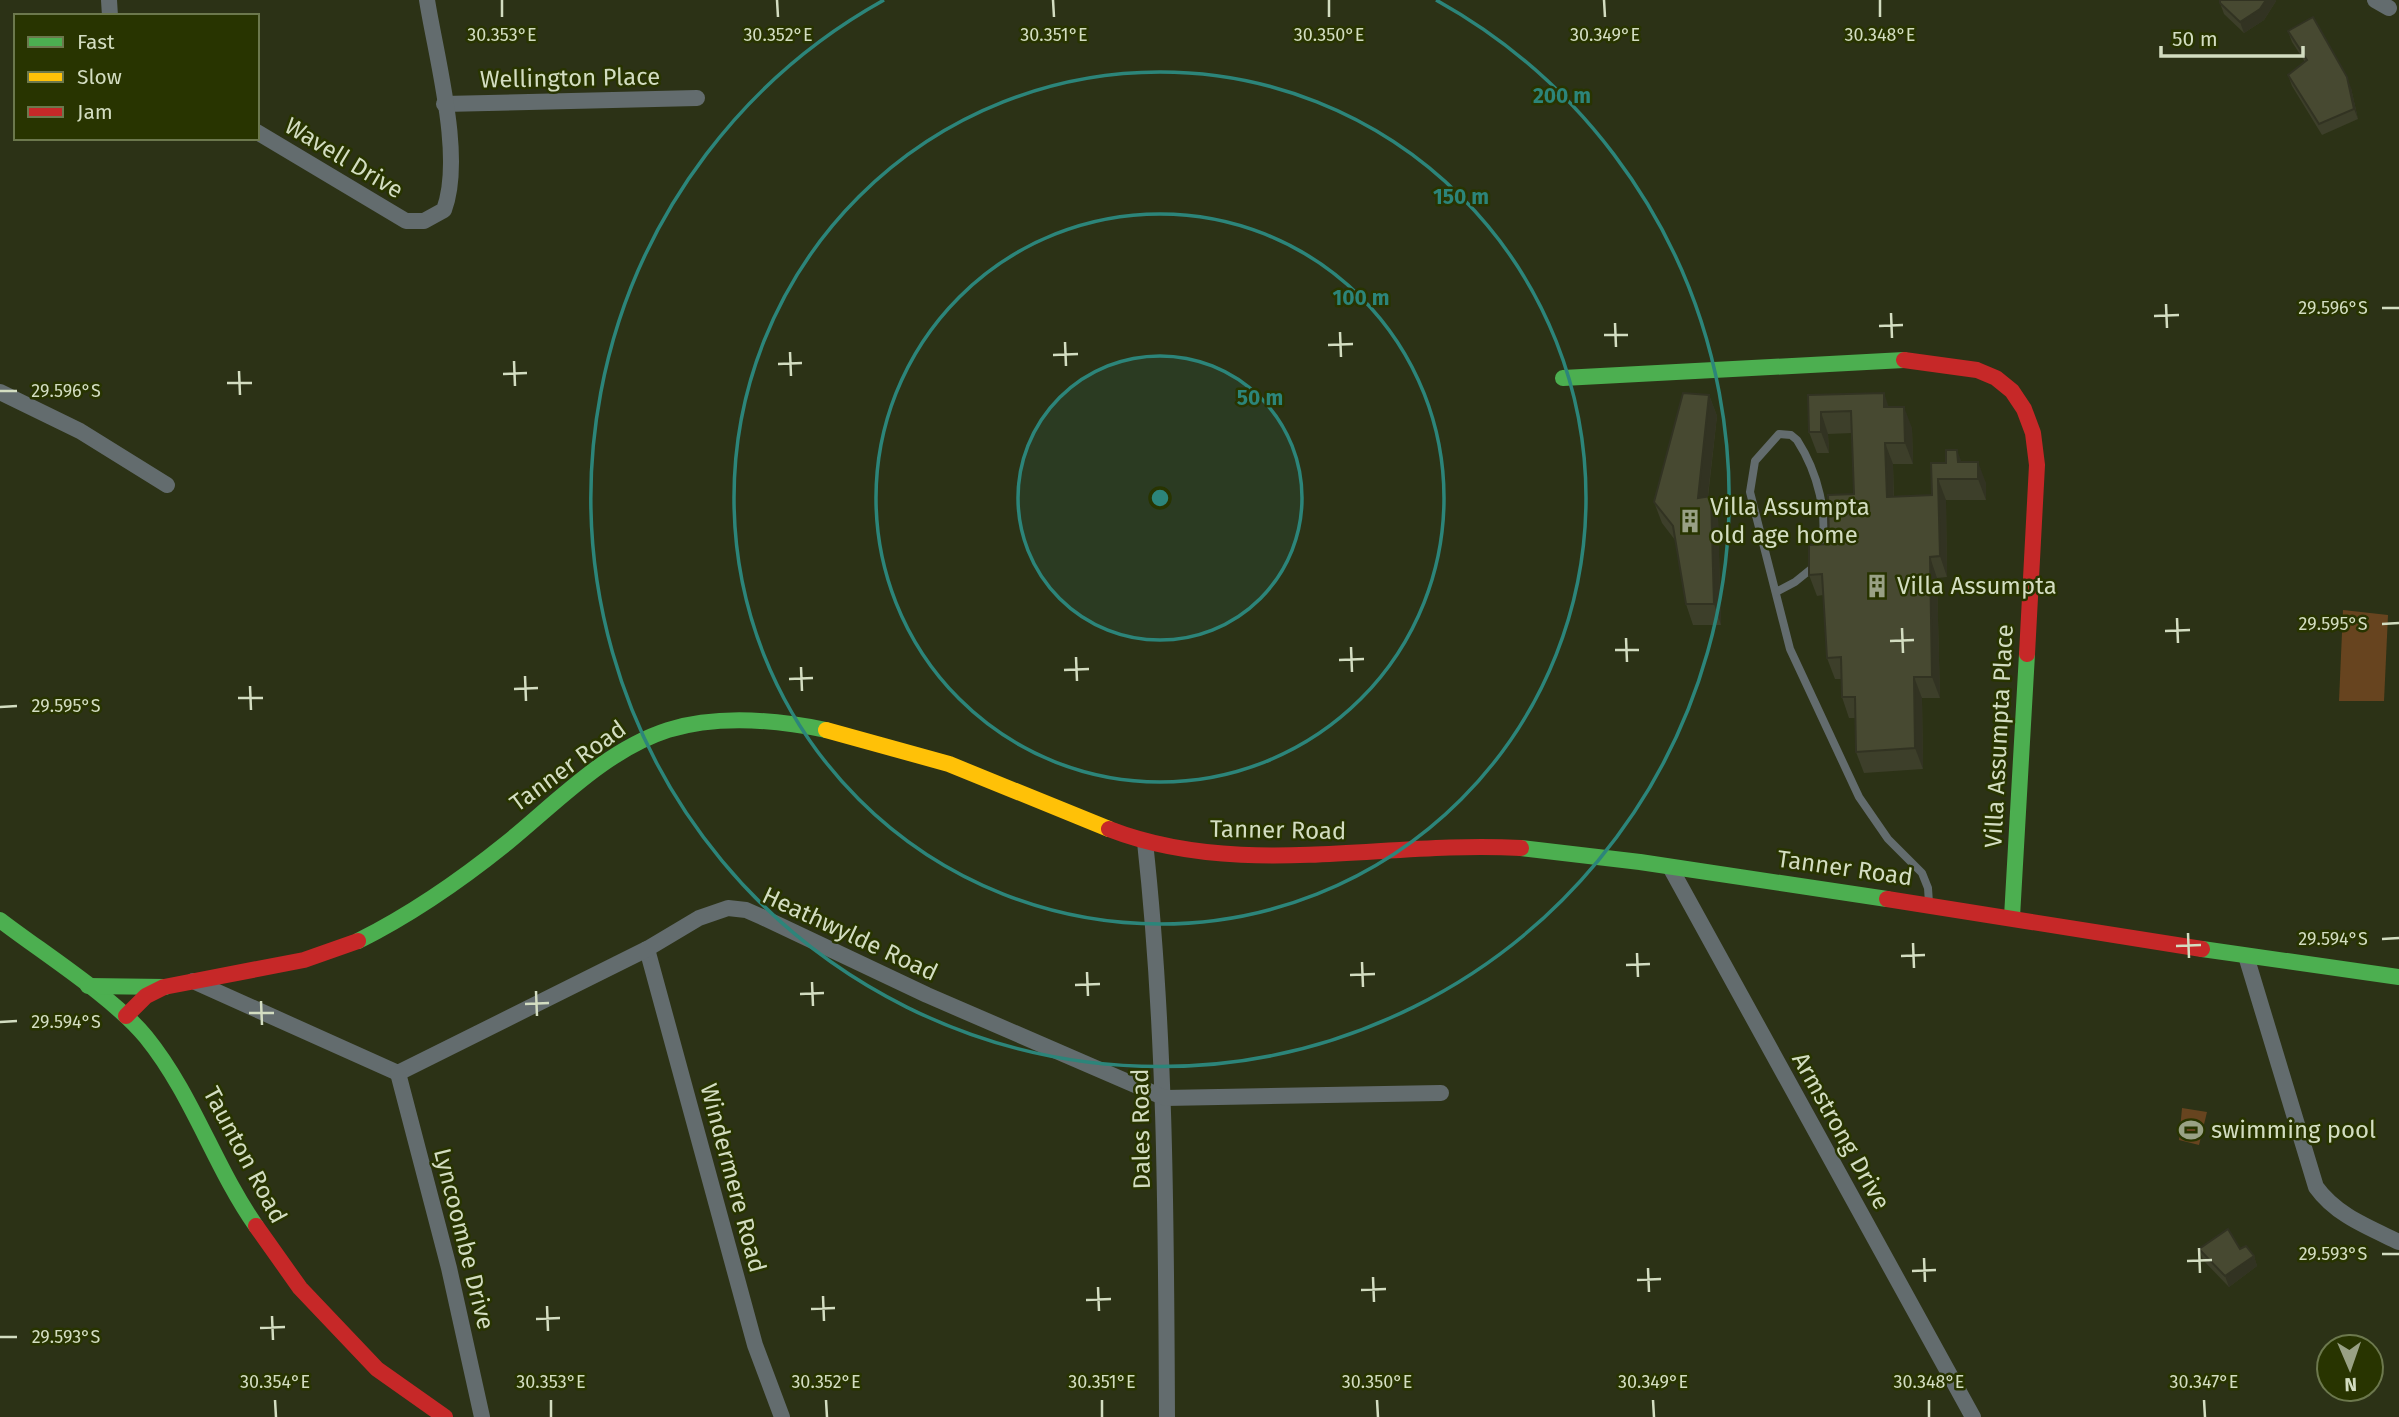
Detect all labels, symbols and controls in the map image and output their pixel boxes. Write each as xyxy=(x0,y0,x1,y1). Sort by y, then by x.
legend xyxy=(14,14,259,140)
scale bar xyxy=(2161,14,2303,58)
text: 30.353°E xyxy=(467,24,537,46)
text: 30.352°E xyxy=(743,24,813,46)
text: 30.351°E xyxy=(1020,24,1088,46)
text: 30.350°E xyxy=(1294,24,1364,46)
text: 30.349°E xyxy=(1570,24,1640,46)
text: 30.348°E xyxy=(1845,24,1915,46)
text: 50 m xyxy=(2172,26,2218,52)
text: Fast xyxy=(77,29,115,55)
street label: Wellington Place xyxy=(480,62,660,94)
text: Slow xyxy=(77,64,122,90)
text: 200 m xyxy=(1533,83,1591,109)
text: Jam xyxy=(77,99,113,125)
street label: Wavell Drive xyxy=(280,112,408,204)
text: 150 m xyxy=(1433,184,1489,210)
text: 100 m xyxy=(1332,285,1390,311)
text: 29.596°S xyxy=(2298,297,2368,319)
text: 29.596°S xyxy=(31,380,101,402)
text: 50 m xyxy=(1237,385,1283,411)
centre of rings xyxy=(1148,486,1172,510)
place label: Villa Assumpta old age home xyxy=(1710,493,1870,549)
building icon: Villa Assumpta old age home xyxy=(1676,507,1704,535)
building icon: Villa Assumpta xyxy=(1863,572,1891,600)
place label: Villa Assumpta xyxy=(1897,572,2057,600)
text: 29.595°S xyxy=(2299,613,2368,635)
street label: Villa Assumpta Place xyxy=(1979,623,2019,849)
text: 29.595°S xyxy=(32,695,101,717)
street label: Tanner Road xyxy=(505,715,631,817)
street label: Tanner Road xyxy=(1210,815,1346,845)
street label: Tanner Road xyxy=(1775,845,1915,891)
street label: Heathwylde Road xyxy=(758,881,942,987)
text: 29.594°S xyxy=(2298,928,2368,950)
text: 29.594°S xyxy=(31,1011,101,1033)
street label: Armstrong Drive xyxy=(1786,1048,1896,1214)
street label: Dales Road xyxy=(1126,1068,1156,1190)
street label: Windermere Road xyxy=(694,1081,772,1275)
street label: Taunton Road xyxy=(197,1082,293,1228)
sports icon: swimming pool xyxy=(2177,1116,2205,1144)
place label: swimming pool xyxy=(2211,1116,2376,1144)
street label: Lyncoombe Drive xyxy=(428,1145,500,1333)
text: 29.593°S xyxy=(2299,1243,2368,1265)
text: 29.593°S xyxy=(32,1326,101,1348)
north arrow xyxy=(2315,1333,2385,1403)
text: 30.354°E xyxy=(240,1371,310,1393)
text: 30.353°E xyxy=(516,1371,586,1393)
text: 30.352°E xyxy=(791,1371,861,1393)
text: 30.351°E xyxy=(1068,1371,1136,1393)
text: 30.350°E xyxy=(1342,1371,1412,1393)
text: 30.349°E xyxy=(1618,1371,1688,1393)
text: 30.348°E xyxy=(1894,1371,1964,1393)
text: 30.347°E xyxy=(2170,1371,2238,1393)
text: N xyxy=(2344,1373,2357,1396)

